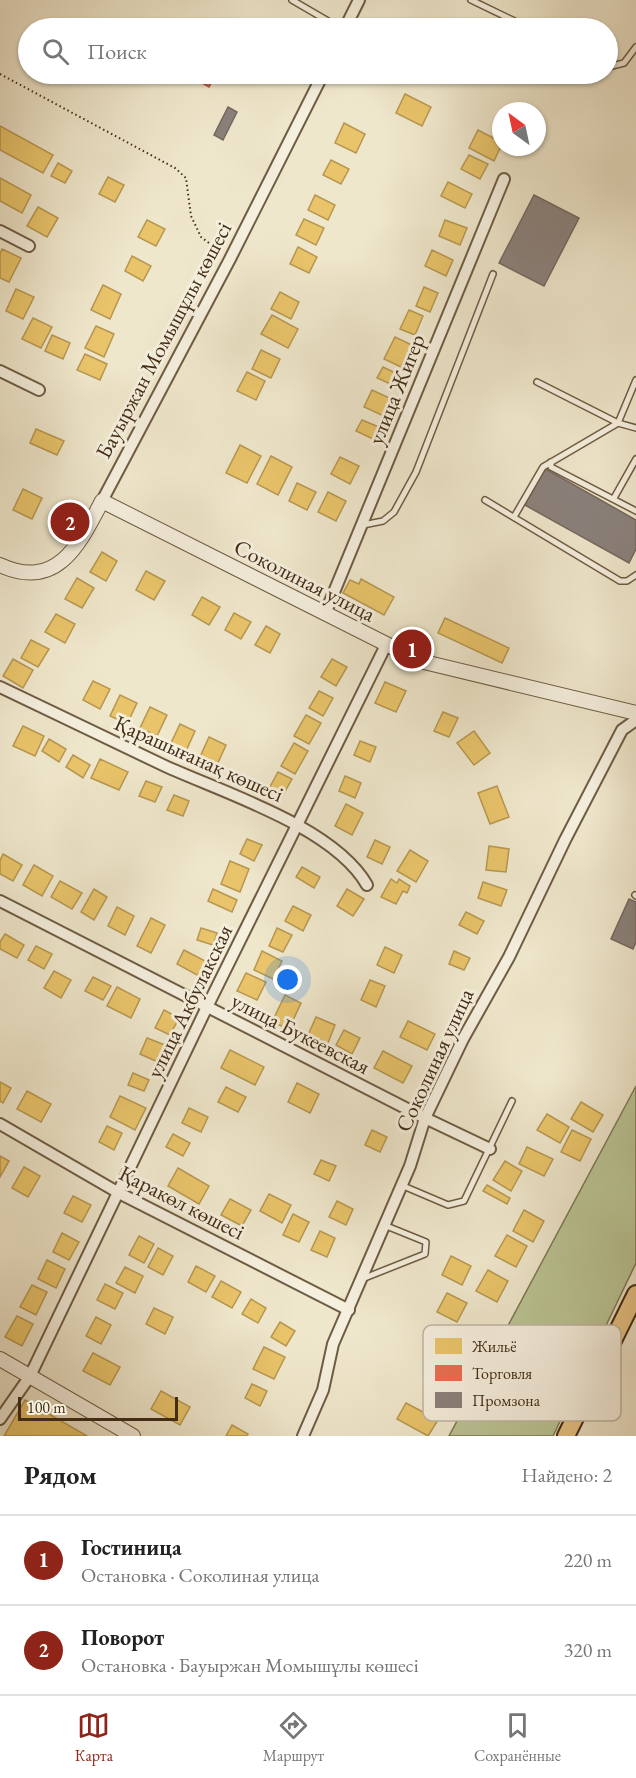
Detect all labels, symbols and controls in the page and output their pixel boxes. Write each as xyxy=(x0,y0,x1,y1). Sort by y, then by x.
search box xyxy=(18,18,618,84)
icon: search xyxy=(39,35,72,68)
text: Поиск xyxy=(87,37,147,66)
north arrow xyxy=(492,102,546,156)
street label: Бауыржан Момышұлы көшесі xyxy=(89,217,238,464)
street label: улица Жигер xyxy=(361,330,432,449)
pin: 2 xyxy=(50,500,90,544)
street label: Соколиная улица xyxy=(229,532,381,629)
pin: 1 xyxy=(392,626,432,672)
street label: Қарашығанақ көшесі xyxy=(110,708,288,809)
street label: улица Акбулакская xyxy=(140,920,239,1083)
your location xyxy=(273,965,302,994)
street label: Соколиная улица xyxy=(389,984,480,1137)
street label: улица Букеевская xyxy=(226,986,375,1081)
street label: Қаракөл көшесі xyxy=(114,1158,250,1247)
legend xyxy=(423,1325,621,1421)
text: Жильё xyxy=(471,1336,517,1357)
text: Торговля xyxy=(472,1363,532,1384)
text: Промзона xyxy=(472,1390,541,1411)
scale bar xyxy=(18,1394,178,1422)
text: 100 m xyxy=(27,1397,66,1418)
text: Рядом xyxy=(24,1458,97,1492)
text: Найдено: 2 xyxy=(521,1462,612,1488)
text: Гостиница xyxy=(81,1533,182,1562)
text: 1 xyxy=(38,1547,49,1573)
text: 220 m xyxy=(564,1547,612,1573)
text: Остановка · Соколиная улица xyxy=(81,1562,320,1588)
text: Поворот xyxy=(81,1623,164,1652)
text: 2 xyxy=(38,1637,49,1663)
text: 320 m xyxy=(564,1637,612,1663)
text: Остановка · Бауыржан Момышұлы көшесі xyxy=(81,1652,419,1678)
tab: Карта xyxy=(75,1709,113,1766)
tab: Маршрут xyxy=(263,1709,324,1766)
tab: Сохранённые xyxy=(474,1709,561,1766)

